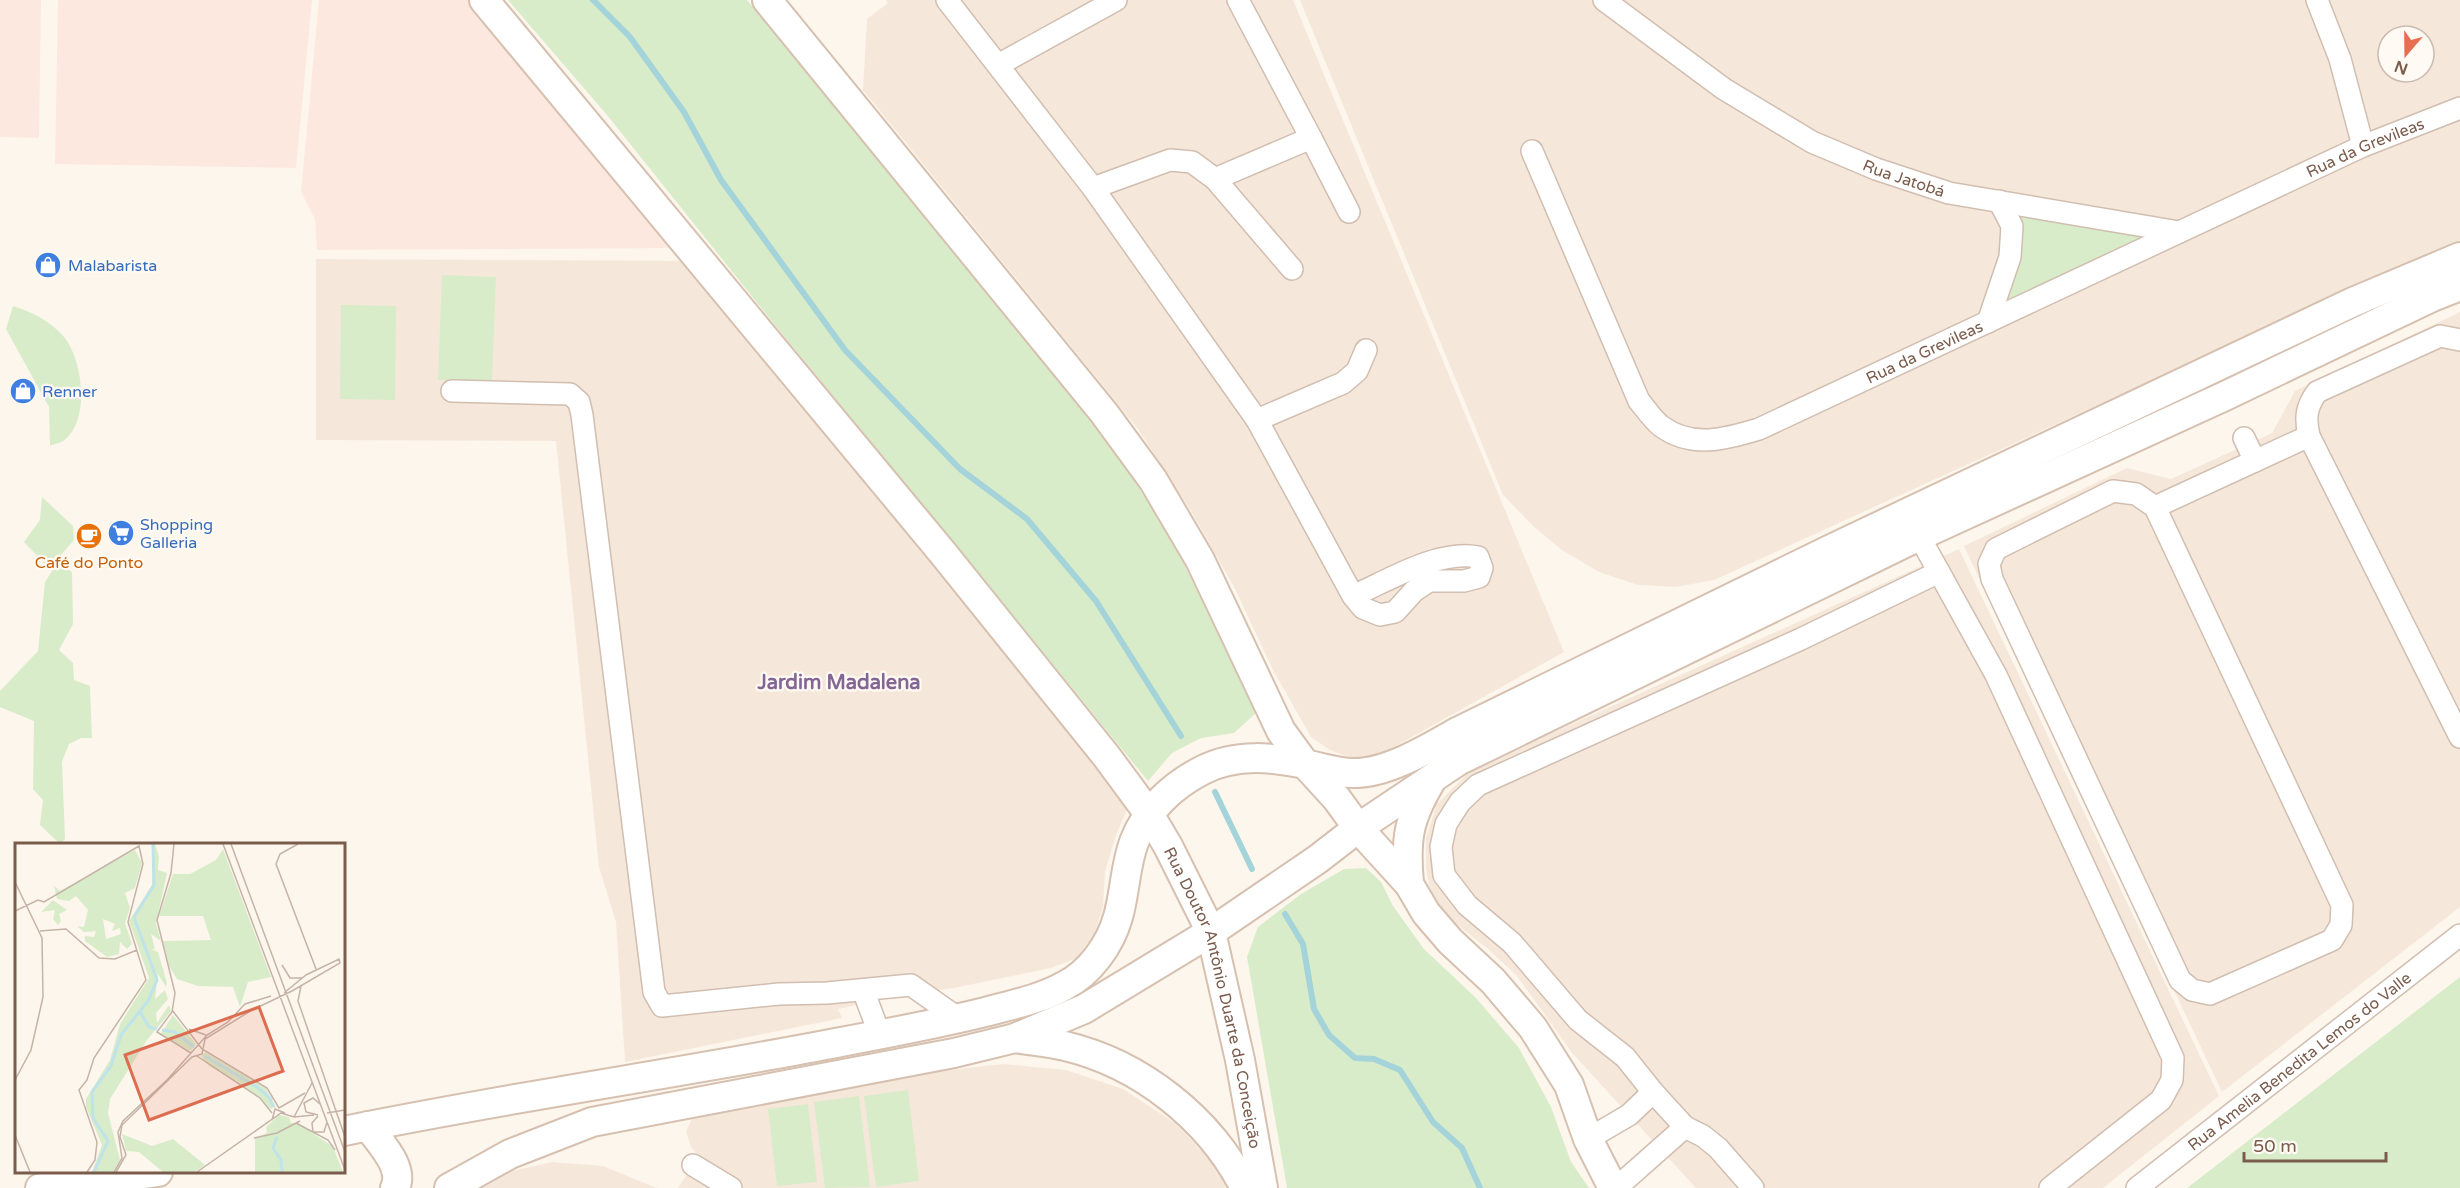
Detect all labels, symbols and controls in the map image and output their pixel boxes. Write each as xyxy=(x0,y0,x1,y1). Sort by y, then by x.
north arrow xyxy=(2376,24,2436,84)
text: N xyxy=(2392,56,2411,79)
street label: Rua da Grevileas xyxy=(2303,114,2427,182)
street label: Rua Jatobá xyxy=(1859,156,1947,202)
shop icon: Malabarista xyxy=(33,250,63,280)
place label: Malabarista xyxy=(68,256,157,276)
street label: Rua da Grevileas xyxy=(1863,317,1986,388)
shop icon: Renner xyxy=(8,376,38,406)
place label: Renner xyxy=(42,382,98,402)
place label: Shopping Galleria xyxy=(140,515,213,553)
supermarket icon: Shopping Galleria xyxy=(106,518,136,548)
cafe icon: Café do Ponto xyxy=(74,521,104,551)
place label: Café do Ponto xyxy=(35,553,143,573)
district label: Jardim Madalena xyxy=(756,671,921,695)
inset map xyxy=(15,843,345,1173)
street label: Rua Doutor Antônio Duarte da Conceição xyxy=(1159,844,1265,1150)
street label: Rua Amelia Benedita Lemos do Valle xyxy=(2184,968,2415,1155)
scale bar xyxy=(2244,1125,2386,1163)
text: 50 m xyxy=(2253,1135,2297,1157)

